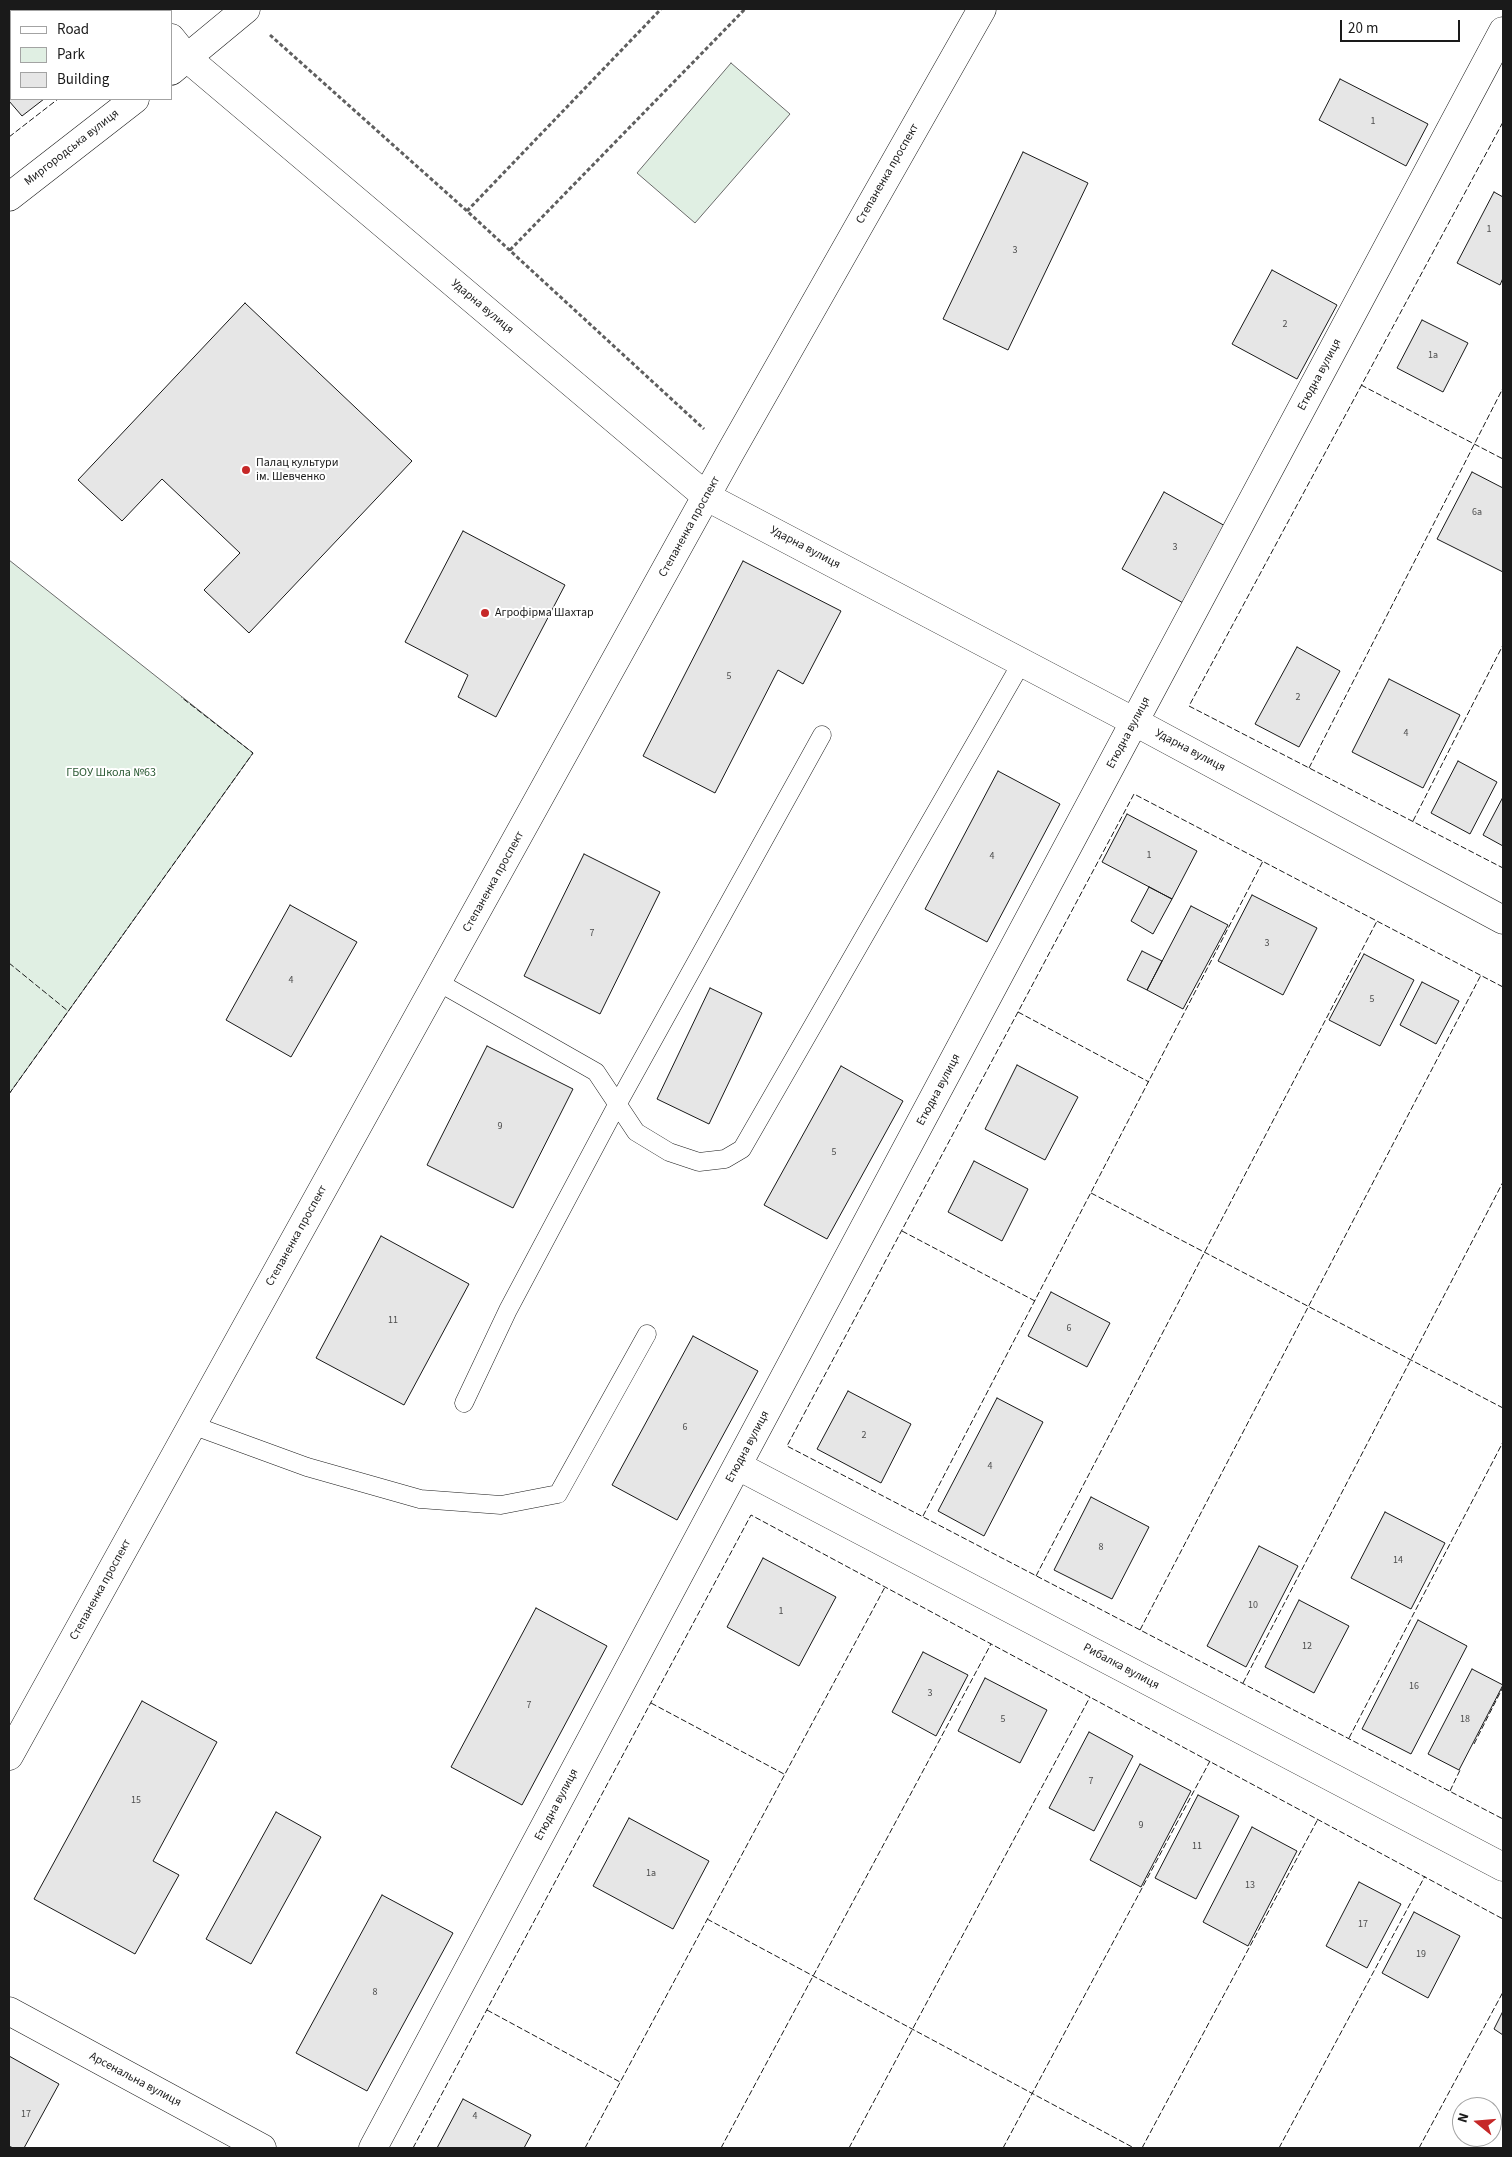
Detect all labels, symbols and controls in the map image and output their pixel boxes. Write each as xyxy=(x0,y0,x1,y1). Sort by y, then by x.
legend xyxy=(10,10,172,100)
scale bar xyxy=(1342,10,1462,42)
text: 20 m xyxy=(1348,18,1378,39)
text: Road xyxy=(57,19,89,40)
text: Park xyxy=(57,44,85,65)
text: Building xyxy=(57,69,109,90)
street label: Миргородська вулиця xyxy=(22,107,122,189)
house number: 1 xyxy=(1371,116,1375,128)
street label: Степаненка проспект xyxy=(853,121,923,227)
house number: 1 xyxy=(1487,224,1491,236)
house number: 3 xyxy=(1013,245,1017,257)
street label: Ударна вулиця xyxy=(448,277,516,337)
house number: 2 xyxy=(1283,319,1287,331)
street label: Етюдна вулиця xyxy=(1295,336,1345,414)
house number: 1а xyxy=(1428,350,1438,362)
place label: Палац культури ім. Шевченко xyxy=(256,456,339,484)
marker: Палац культури ім. Шевченко xyxy=(240,464,252,476)
street label: Степаненка проспект xyxy=(656,474,724,580)
house number: 6а xyxy=(1472,507,1482,519)
street label: Ударна вулиця xyxy=(767,523,843,573)
house number: 3 xyxy=(1173,542,1177,554)
place label: Агрофірма Шахтар xyxy=(495,606,594,620)
marker: Агрофірма Шахтар xyxy=(479,607,491,619)
house number: 5 xyxy=(727,671,731,683)
house number: 2 xyxy=(1296,692,1300,704)
street label: Етюдна вулиця xyxy=(1104,694,1154,772)
street label: Ударна вулиця xyxy=(1152,726,1228,776)
house number: 4 xyxy=(1404,728,1408,740)
park label: ГБОУ Школа №63 xyxy=(66,766,156,780)
street label: Степаненка проспект xyxy=(460,829,528,935)
house number: 1 xyxy=(1147,850,1151,862)
house number: 4 xyxy=(990,851,994,863)
house number: 7 xyxy=(590,928,594,940)
house number: 3 xyxy=(1265,938,1269,950)
house number: 4 xyxy=(289,975,293,987)
house number: 5 xyxy=(1370,994,1374,1006)
street label: Етюдна вулиця xyxy=(914,1051,964,1129)
house number: 9 xyxy=(498,1121,502,1133)
house number: 5 xyxy=(832,1147,836,1159)
street label: Степаненка проспект xyxy=(263,1183,331,1289)
house number: 11 xyxy=(388,1315,398,1327)
house number: 6 xyxy=(1067,1323,1071,1335)
street label: Етюдна вулиця xyxy=(723,1408,773,1486)
house number: 6 xyxy=(683,1422,687,1434)
house number: 2 xyxy=(862,1430,866,1442)
house number: 4 xyxy=(988,1461,992,1473)
street label: Степаненка проспект xyxy=(67,1537,135,1643)
house number: 8 xyxy=(1099,1542,1103,1554)
house number: 14 xyxy=(1393,1555,1403,1567)
house number: 10 xyxy=(1248,1600,1258,1612)
house number: 1 xyxy=(779,1606,783,1618)
street label: Рибалка вулиця xyxy=(1080,1641,1162,1693)
house number: 12 xyxy=(1302,1641,1312,1653)
house number: 16 xyxy=(1409,1681,1419,1693)
house number: 3 xyxy=(928,1688,932,1700)
house number: 7 xyxy=(527,1700,531,1712)
house number: 5 xyxy=(1001,1714,1005,1726)
house number: 18 xyxy=(1460,1714,1470,1726)
street label: Етюдна вулиця xyxy=(532,1766,582,1844)
house number: 7 xyxy=(1089,1776,1093,1788)
house number: 15 xyxy=(131,1795,141,1807)
house number: 9 xyxy=(1139,1820,1143,1832)
house number: 11 xyxy=(1192,1841,1202,1853)
house number: 1а xyxy=(646,1868,656,1880)
house number: 13 xyxy=(1245,1880,1255,1892)
house number: 17 xyxy=(1358,1919,1368,1931)
house number: 19 xyxy=(1416,1949,1426,1961)
house number: 8 xyxy=(373,1987,377,1999)
street label: Арсенальна вулиця xyxy=(87,2050,183,2110)
north arrow xyxy=(1452,2097,1502,2147)
house number: 17 xyxy=(21,2109,31,2121)
house number: 4 xyxy=(473,2111,477,2123)
text: N xyxy=(1453,2111,1475,2125)

